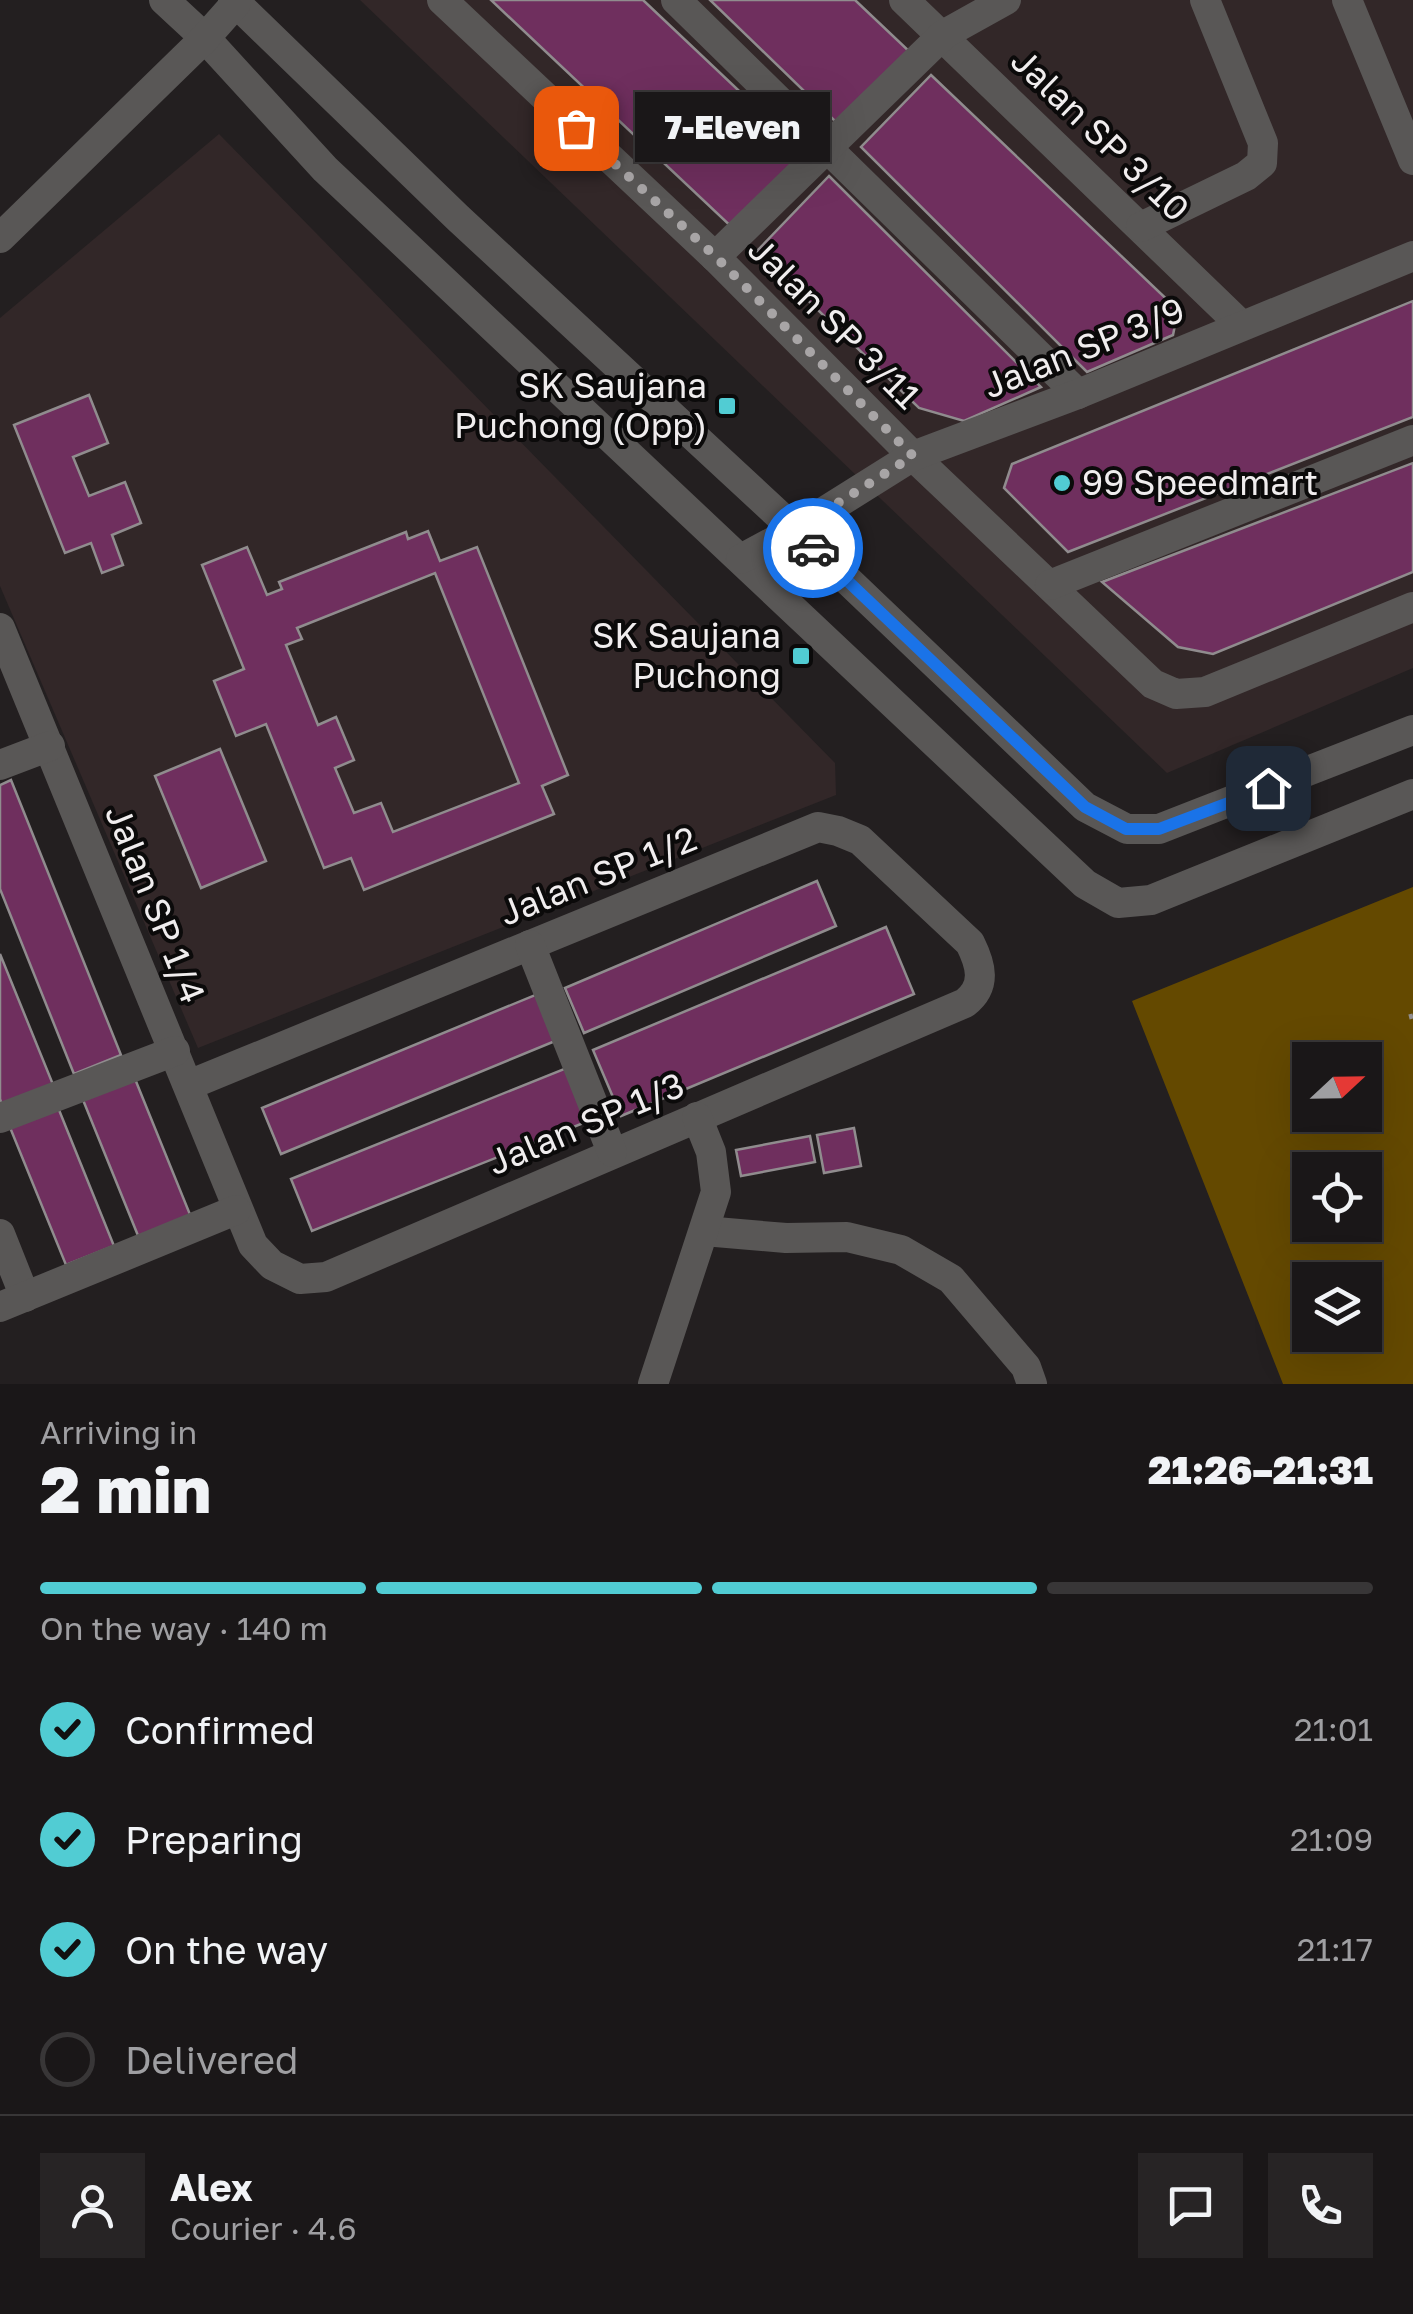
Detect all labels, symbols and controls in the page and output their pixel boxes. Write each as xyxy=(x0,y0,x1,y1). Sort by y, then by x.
street label: Jalan SP 3/10 xyxy=(1003,39,1198,229)
pin xyxy=(534,86,619,171)
callout: 7-Eleven xyxy=(636,93,831,163)
icon: bag xyxy=(549,101,604,156)
text: 7-Eleven xyxy=(665,108,800,146)
street label: Jalan SP 3/11 xyxy=(740,228,929,417)
street label: Jalan SP 3/9 xyxy=(977,288,1190,406)
place label: SK Saujana Puchong (Opp) xyxy=(454,364,707,446)
marker: SK Saujana Puchong (Opp) xyxy=(716,395,738,417)
place label: 99 Speedmart xyxy=(1082,461,1318,503)
marker: 99 Speedmart xyxy=(1051,472,1073,494)
courier xyxy=(763,498,863,598)
icon: car xyxy=(786,521,841,576)
place label: SK Saujana Puchong xyxy=(592,614,781,696)
marker: SK Saujana Puchong xyxy=(790,645,812,667)
pin xyxy=(1226,746,1311,831)
icon: home xyxy=(1241,761,1296,816)
street label: Jalan SP 1/4 xyxy=(97,799,215,1009)
street label: Jalan SP 1/2 xyxy=(493,817,702,934)
north arrow xyxy=(1292,1042,1382,1132)
map controls xyxy=(1292,1042,1382,1352)
street label: Jalan SP 1/3 xyxy=(481,1063,690,1183)
button: locate xyxy=(1292,1152,1382,1242)
button: layers xyxy=(1292,1262,1382,1352)
text: Arriving in xyxy=(40,1413,197,1451)
text: 21:26–21:31 xyxy=(1148,1447,1373,1492)
text: 2 min xyxy=(40,1449,211,1527)
text: On the way · 140 m xyxy=(40,1609,328,1647)
icon: check xyxy=(40,1702,95,1757)
text: Confirmed xyxy=(125,1707,315,1752)
text: 21:01 xyxy=(1294,1710,1373,1748)
icon: check xyxy=(40,1812,95,1867)
text: Preparing xyxy=(125,1817,303,1862)
text: 21:09 xyxy=(1290,1820,1373,1858)
icon: check xyxy=(40,1922,95,1977)
text: On the way xyxy=(125,1927,328,1972)
text: 21:17 xyxy=(1297,1930,1373,1968)
text: Delivered xyxy=(125,2037,298,2082)
button: person xyxy=(40,2153,145,2258)
button: chat xyxy=(1138,2153,1243,2258)
button: phone xyxy=(1268,2153,1373,2258)
text: Alex xyxy=(170,2164,253,2209)
text: Courier · 4.6 xyxy=(170,2209,357,2247)

